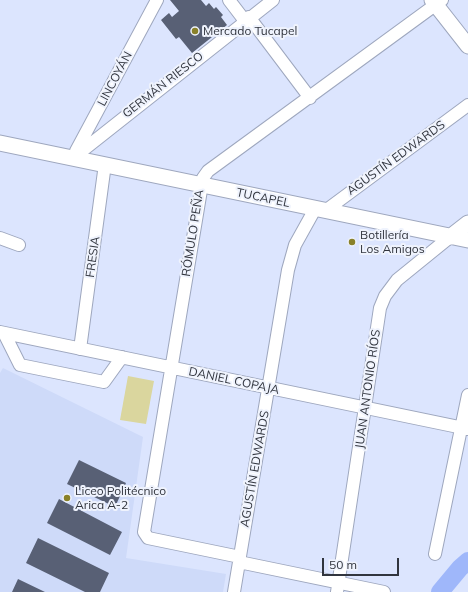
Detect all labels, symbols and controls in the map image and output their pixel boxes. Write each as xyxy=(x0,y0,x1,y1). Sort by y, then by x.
place label: Mercado Tucapel xyxy=(203,24,297,38)
marker: Mercado Tucapel xyxy=(190,26,200,36)
street label: LINCOYÁN xyxy=(95,49,135,109)
street label: GERMÁN RIESCO xyxy=(120,49,206,121)
street label: AGUSTÍN EDWARDS xyxy=(344,117,448,199)
street label: TUCAPEL xyxy=(235,185,291,211)
street label: RÓMULO PEÑA xyxy=(179,189,207,277)
place label: Botillería Los Amigos xyxy=(360,228,425,256)
street label: FRESIA xyxy=(83,236,103,278)
marker: Botillería Los Amigos xyxy=(347,237,357,247)
street label: JUAN ANTONIO RÍOS xyxy=(353,329,383,449)
street label: DANIEL COPAJA xyxy=(187,364,281,398)
street label: AGUSTÍN EDWARDS xyxy=(238,410,272,528)
place label: Liceo Politécnico Arica A-2 xyxy=(75,484,166,512)
marker: Liceo Politécnico Arica A-2 xyxy=(62,493,72,503)
scale bar xyxy=(324,550,401,576)
text: 50 m xyxy=(329,557,357,572)

